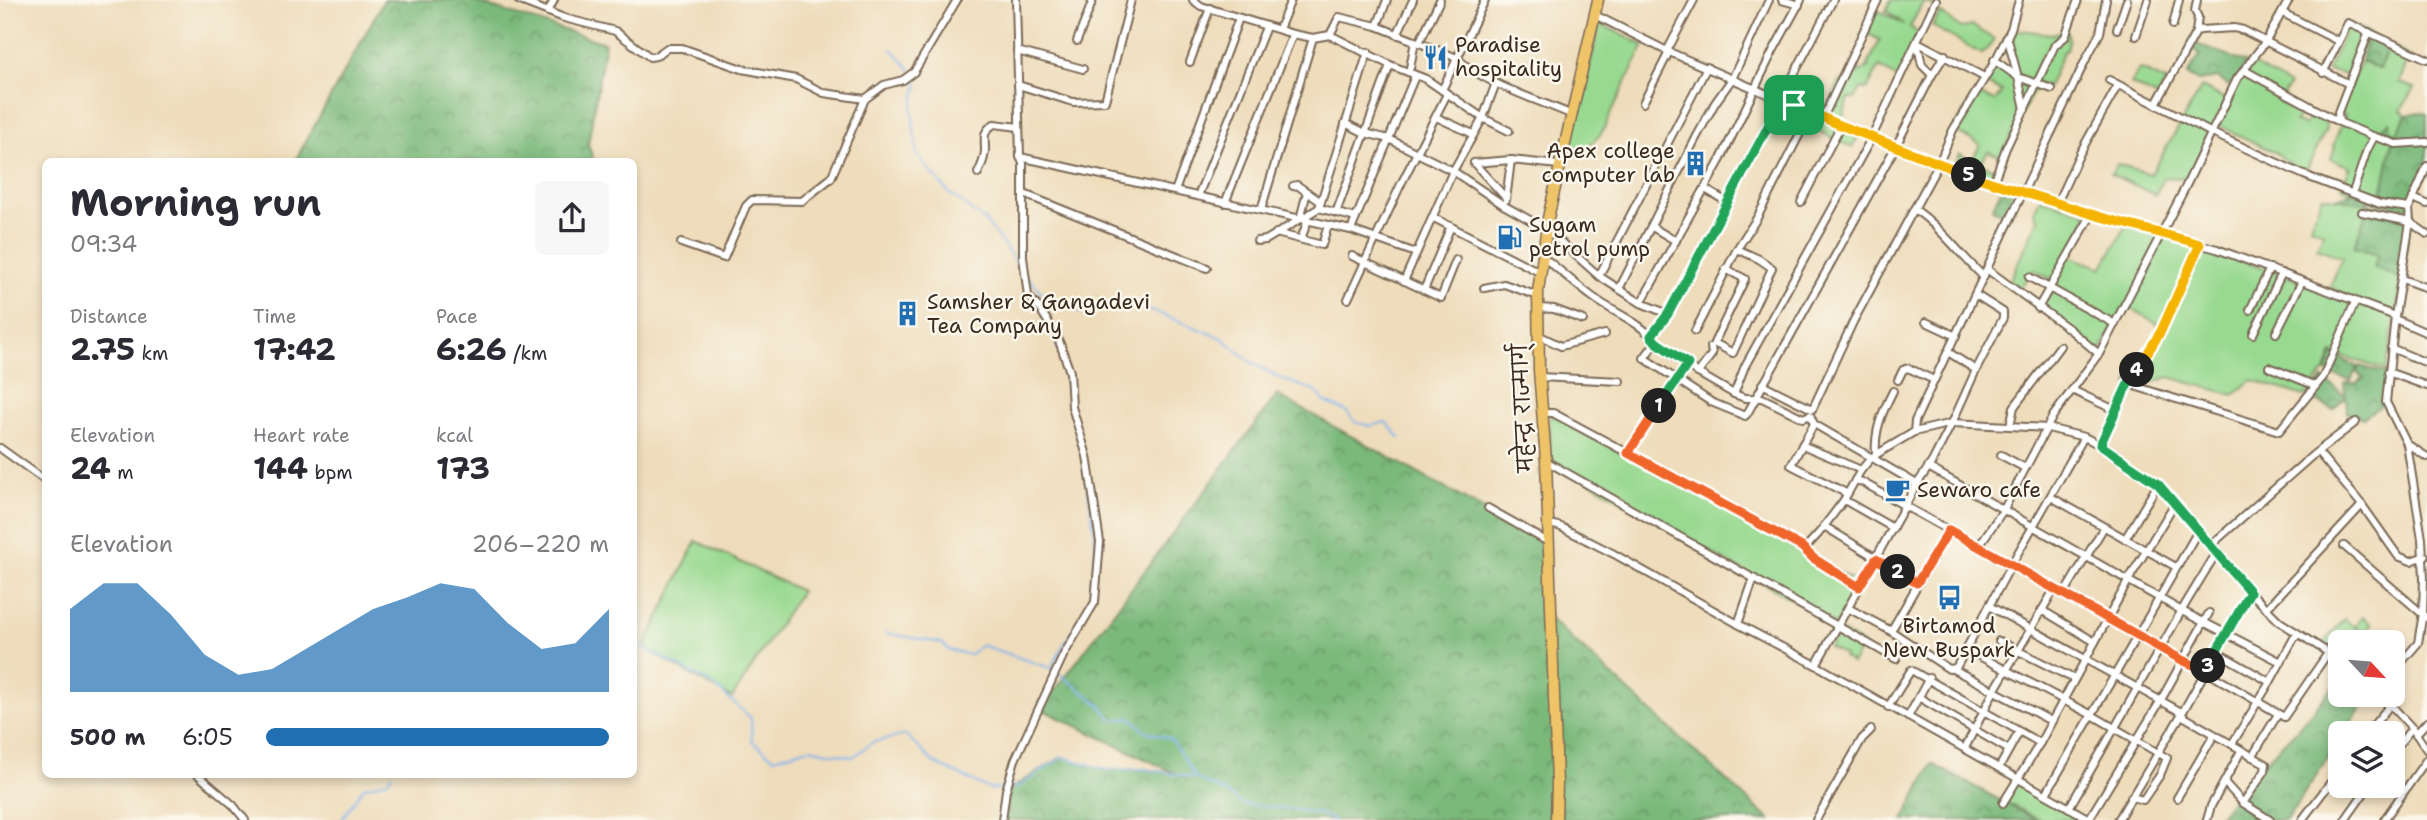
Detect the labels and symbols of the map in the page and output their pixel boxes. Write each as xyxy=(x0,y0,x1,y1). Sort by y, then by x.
place label: Paradise hospitality xyxy=(1455,31,1562,83)
restaurant icon: Paradise hospitality xyxy=(1421,43,1449,71)
pin xyxy=(1764,75,1824,135)
place label: Apex college computer lab xyxy=(1541,137,1675,189)
building icon: Apex college computer lab xyxy=(1681,149,1709,177)
pin: 5 xyxy=(1952,158,1986,192)
place label: Sugam petrol pump xyxy=(1529,211,1650,263)
fuel station icon: Sugam petrol pump xyxy=(1495,223,1523,251)
place label: Samsher & Gangadevi Tea Company xyxy=(927,288,1150,340)
building icon: Samsher & Gangadevi Tea Company xyxy=(893,300,921,328)
street label: महेन्द्र राज्मार्ग् xyxy=(1502,342,1542,474)
pin: 4 xyxy=(2120,352,2154,388)
pin: 1 xyxy=(1642,388,1676,424)
cafe icon: Sewaro cafe xyxy=(1883,476,1911,504)
place label: Sewaro cafe xyxy=(1917,476,2041,504)
pin: 2 xyxy=(1881,554,1916,590)
bus stop icon: Birtamod New Buspark xyxy=(1935,583,1963,611)
place label: Birtamod New Buspark xyxy=(1883,612,2015,664)
north arrow xyxy=(2328,630,2404,707)
pin: 3 xyxy=(2190,648,2226,684)

